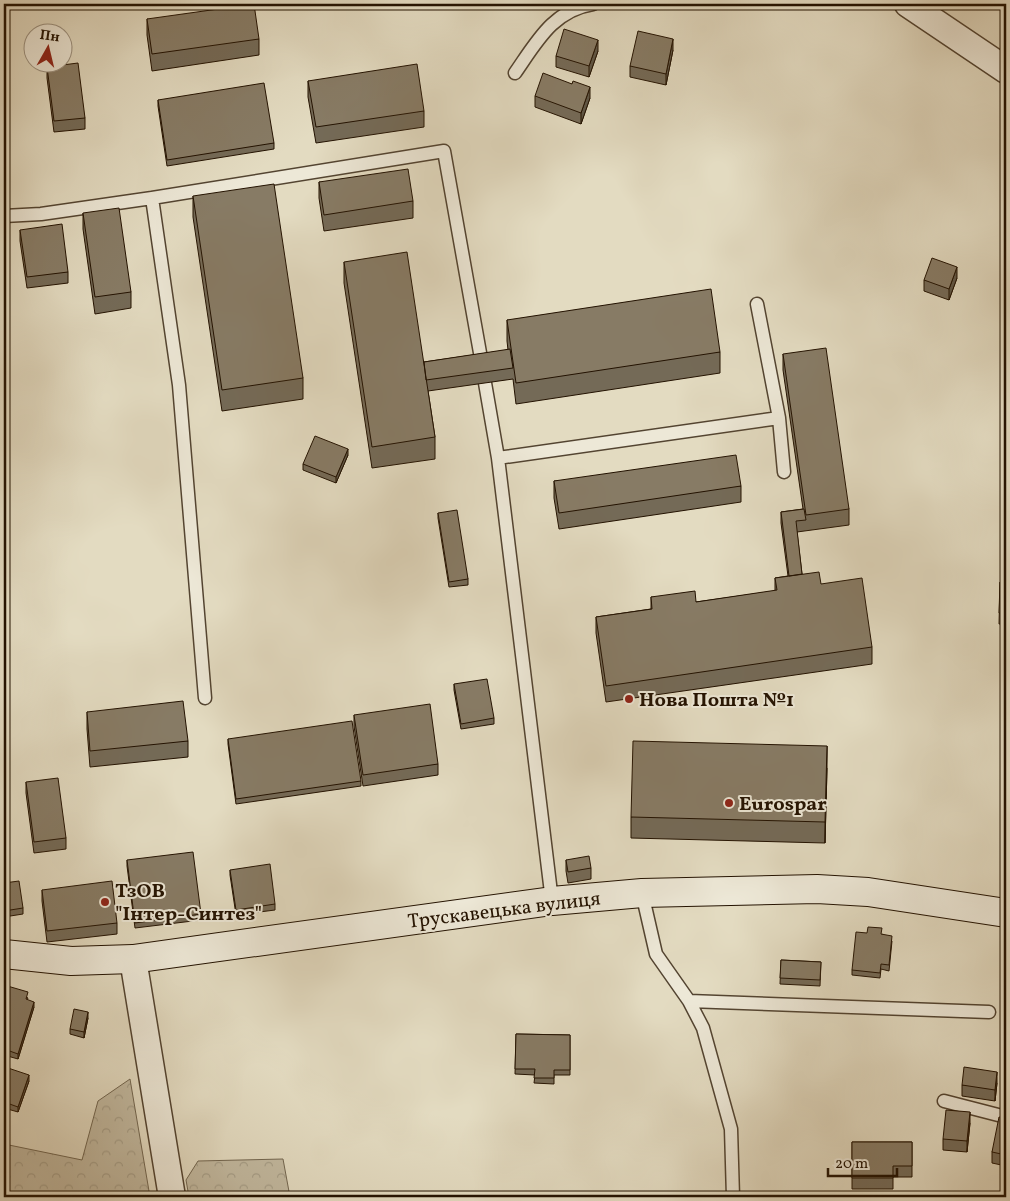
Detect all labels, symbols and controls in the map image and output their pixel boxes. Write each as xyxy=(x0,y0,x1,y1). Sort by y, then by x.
north arrow xyxy=(22,22,72,72)
text: Пн xyxy=(38,26,61,47)
place label: Нова Пошта №1 xyxy=(639,687,794,715)
marker: Нова Пошта №1 xyxy=(623,693,635,705)
place label: Eurospar xyxy=(739,791,827,819)
marker: Eurospar xyxy=(723,797,735,809)
place label: ТзОВ "Інтер-Синтез" xyxy=(115,878,262,929)
street label: Трускавецька вулиця xyxy=(406,885,602,937)
marker: ТзОВ "Інтер-Синтез" xyxy=(99,896,111,908)
scale bar xyxy=(828,1146,896,1178)
text: 20 m xyxy=(835,1154,868,1175)

